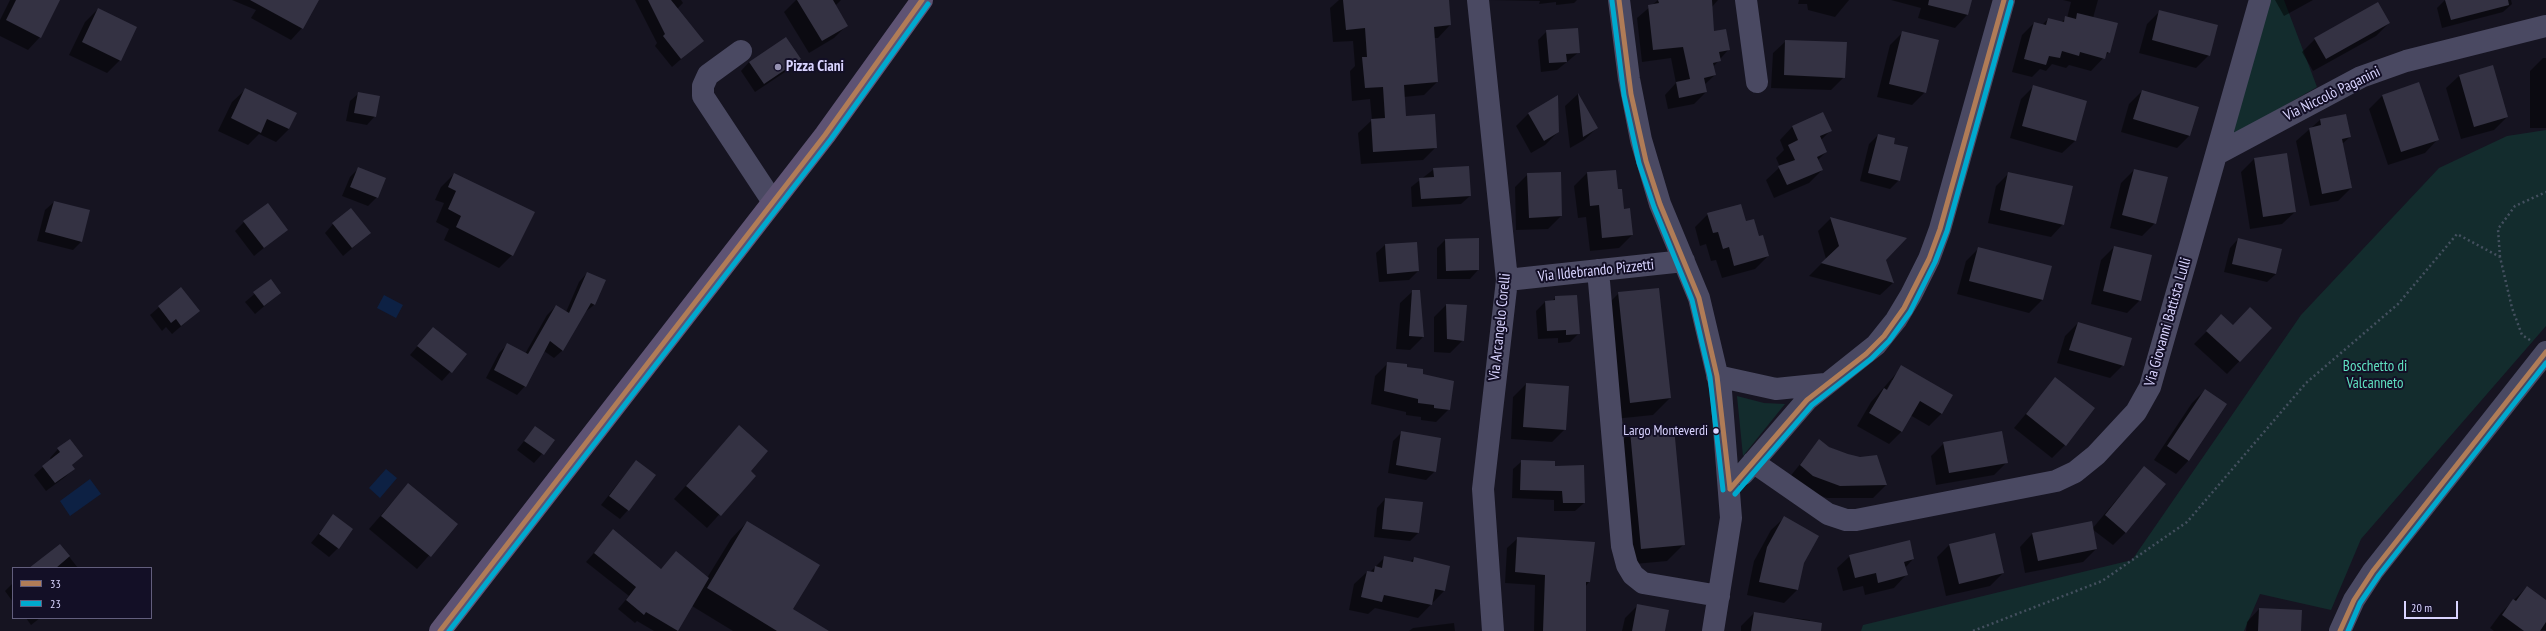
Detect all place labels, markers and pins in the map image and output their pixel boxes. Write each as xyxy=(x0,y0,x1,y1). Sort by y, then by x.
place label: Pizza Ciani xyxy=(786,58,844,76)
marker: Pizza Ciani xyxy=(773,62,783,72)
place label: Largo Monteverdi xyxy=(1623,423,1708,439)
marker: Largo Monteverdi xyxy=(1711,426,1721,436)

